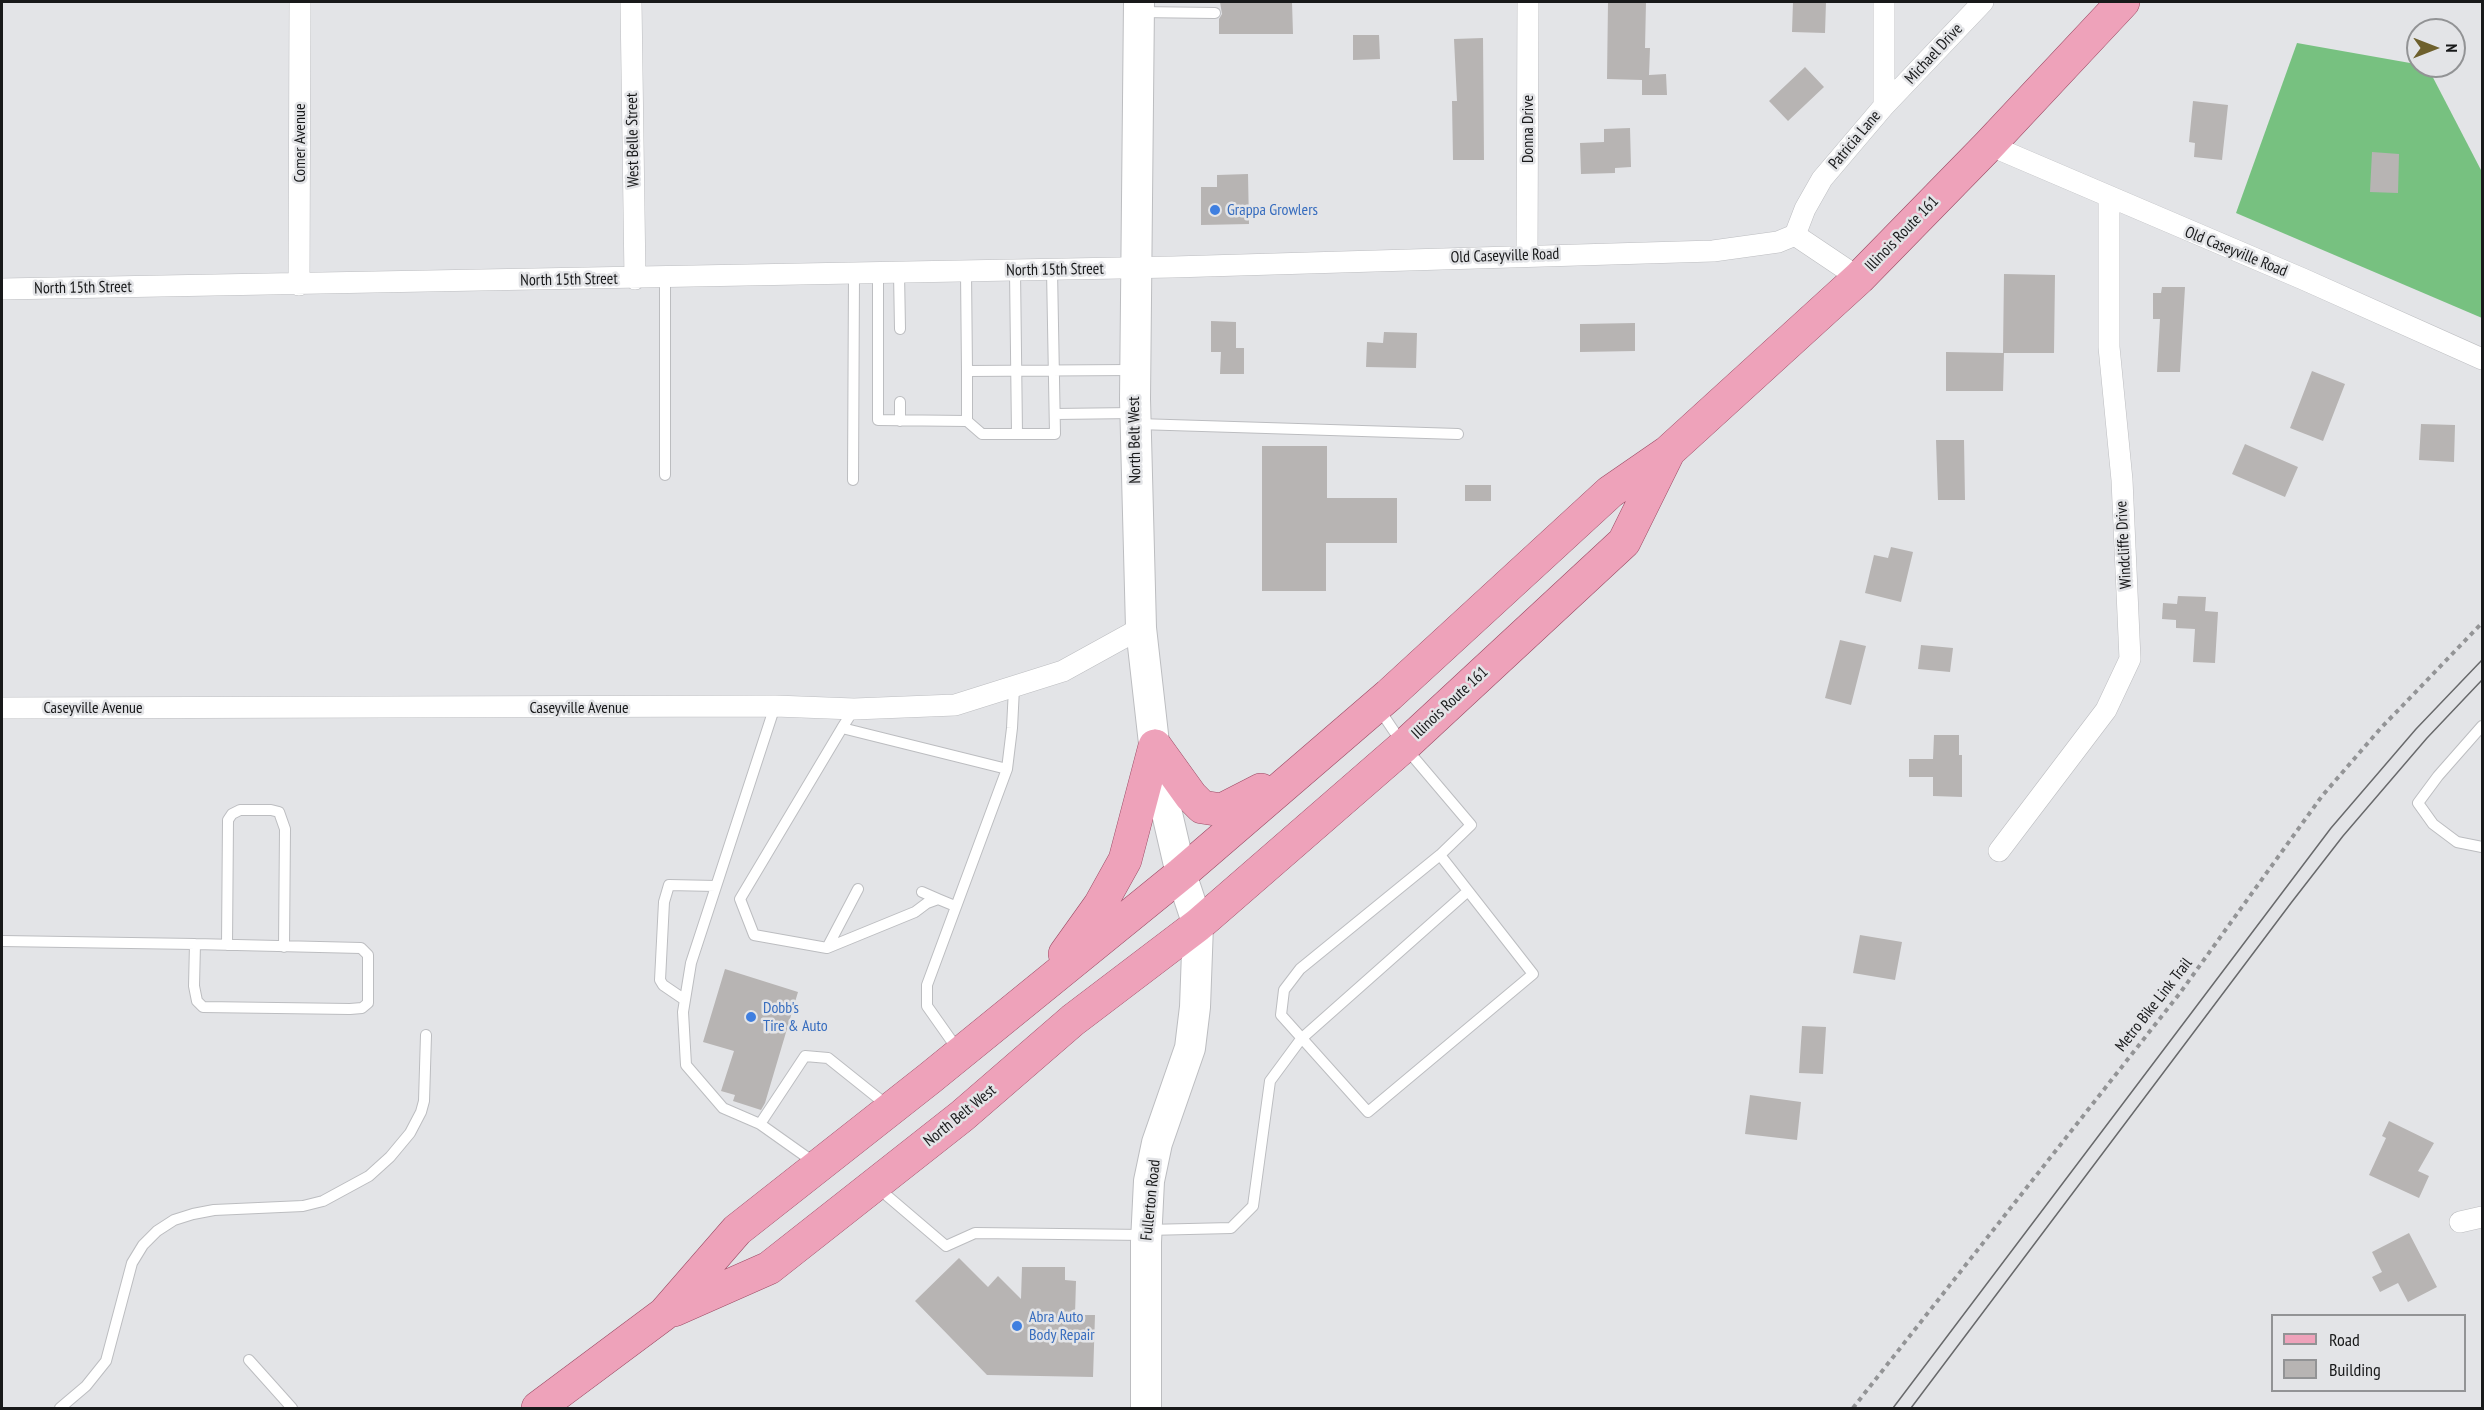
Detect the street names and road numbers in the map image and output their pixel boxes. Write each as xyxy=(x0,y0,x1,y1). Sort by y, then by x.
street label: Michael Drive xyxy=(1901,20,1967,88)
street label: West Belle Street xyxy=(623,92,643,188)
street label: Donna Drive xyxy=(1518,95,1538,163)
street label: Comer Avenue xyxy=(290,103,310,183)
street label: Patricia Lane xyxy=(1825,107,1885,173)
street label: Illinois Route 161 xyxy=(1861,192,1943,276)
street label: Old Caseyville Road xyxy=(2182,223,2290,281)
street label: Old Caseyville Road xyxy=(1450,245,1560,267)
street label: North 15th Street xyxy=(1006,260,1104,280)
street label: North 15th Street xyxy=(520,270,618,290)
street label: North 15th Street xyxy=(34,278,132,298)
street label: North Belt West xyxy=(1125,396,1145,484)
street label: Windcliffe Drive xyxy=(2112,500,2136,590)
street label: Illinois Route 161 xyxy=(1408,663,1492,743)
street label: Caseyville Avenue xyxy=(43,698,143,718)
street label: Caseyville Avenue xyxy=(529,698,629,718)
street label: Metro Bike Link Trail xyxy=(2112,954,2196,1056)
street label: North Belt West xyxy=(920,1081,1000,1151)
street label: Fullerton Road xyxy=(1137,1159,1165,1241)

